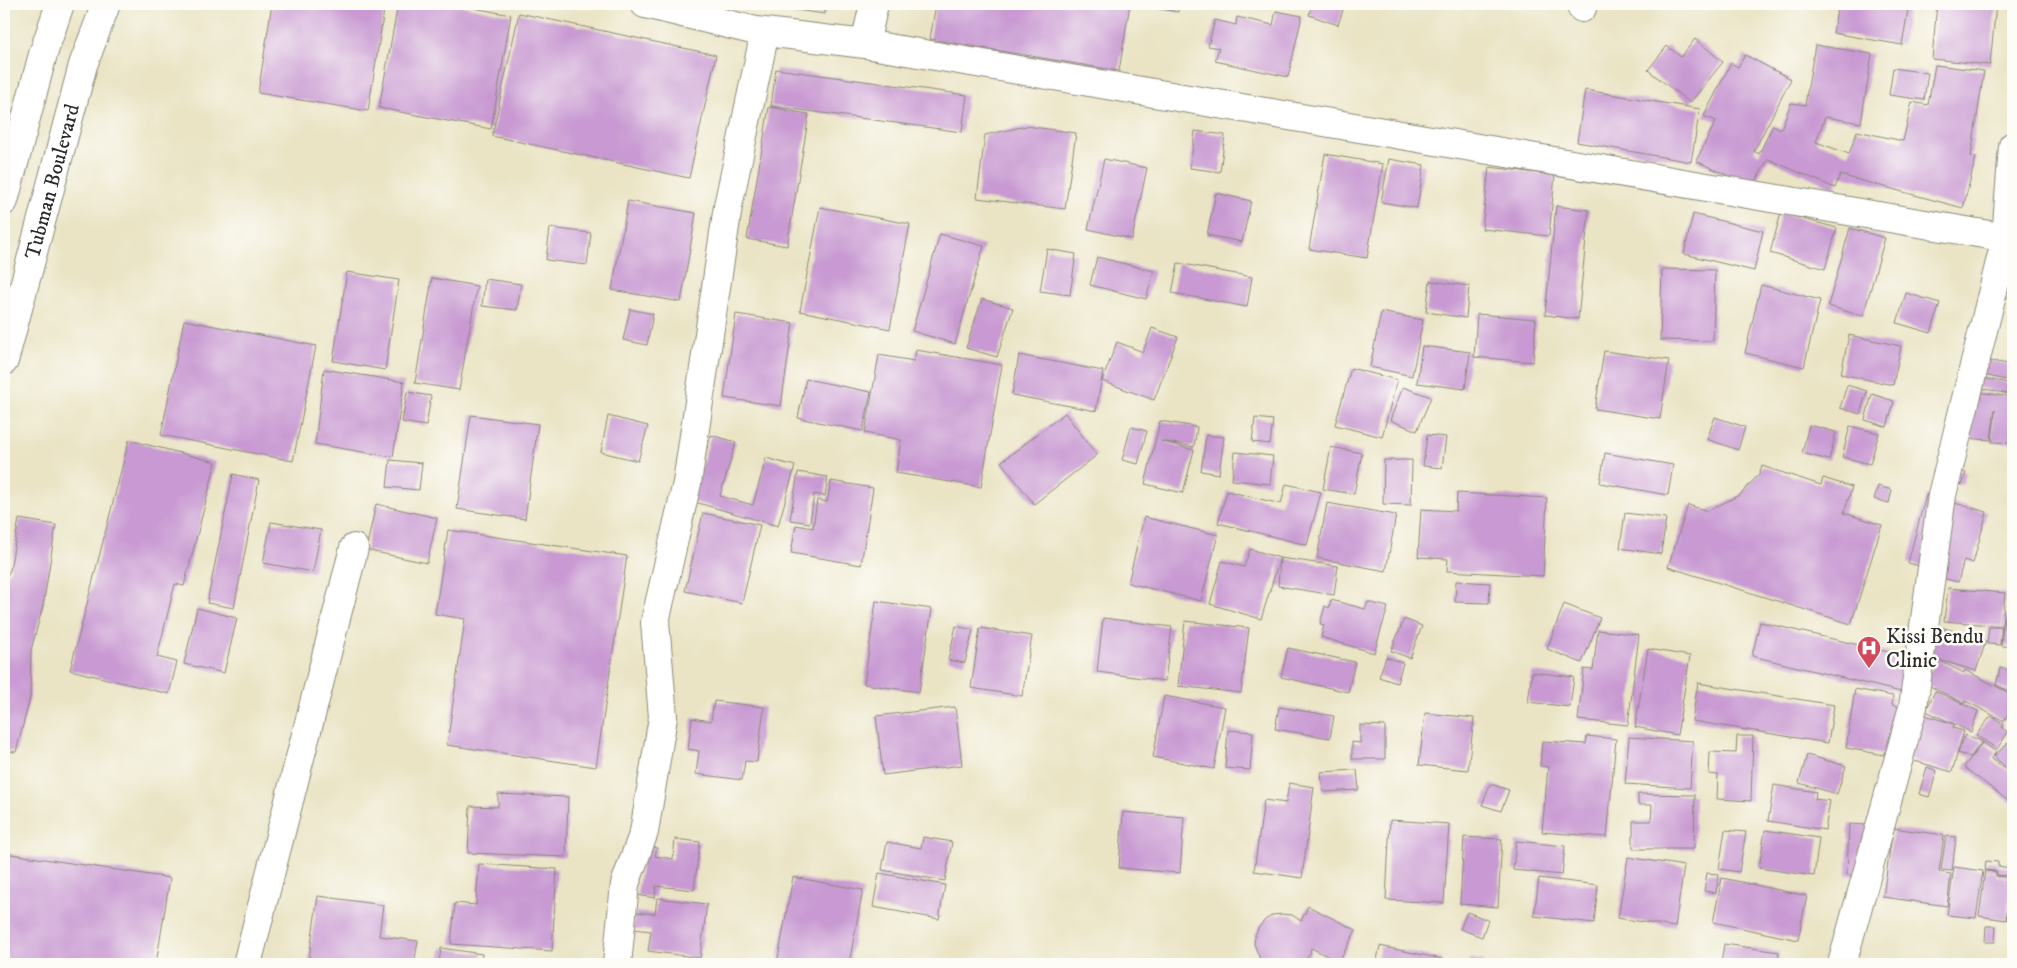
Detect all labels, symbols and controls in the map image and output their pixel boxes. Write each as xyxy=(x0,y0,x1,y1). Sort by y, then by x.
street label: Tubman Boulevard xyxy=(20,101,86,262)
place label: Kissi Bendu Clinic xyxy=(1886,624,1984,674)
hospital icon: Kissi Bendu Clinic xyxy=(1856,635,1882,669)

